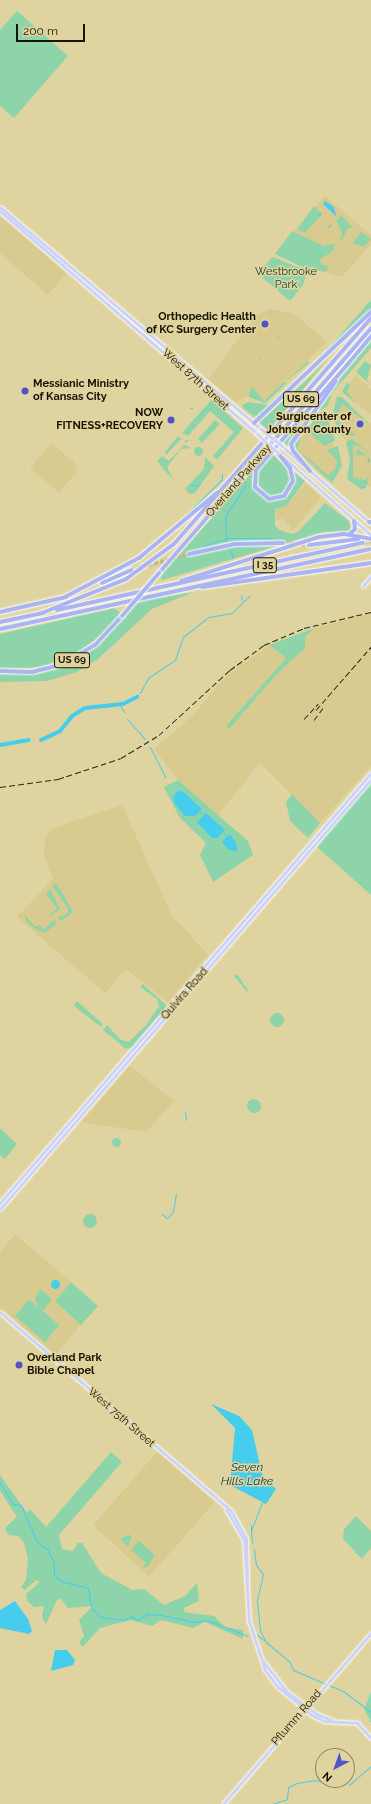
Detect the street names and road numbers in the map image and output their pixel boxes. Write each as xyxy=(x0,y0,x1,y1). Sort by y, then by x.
street label: West 87th Street xyxy=(159,347,231,413)
road number: US 69 xyxy=(283,391,319,407)
street label: Overland Parkway xyxy=(204,442,274,520)
road number: I 35 xyxy=(252,557,278,573)
road number: US 69 xyxy=(54,652,90,668)
street label: Quivira Road xyxy=(159,965,211,1023)
street label: West 75th Street xyxy=(85,1385,157,1451)
street label: Pflumm Road xyxy=(269,1688,325,1748)

